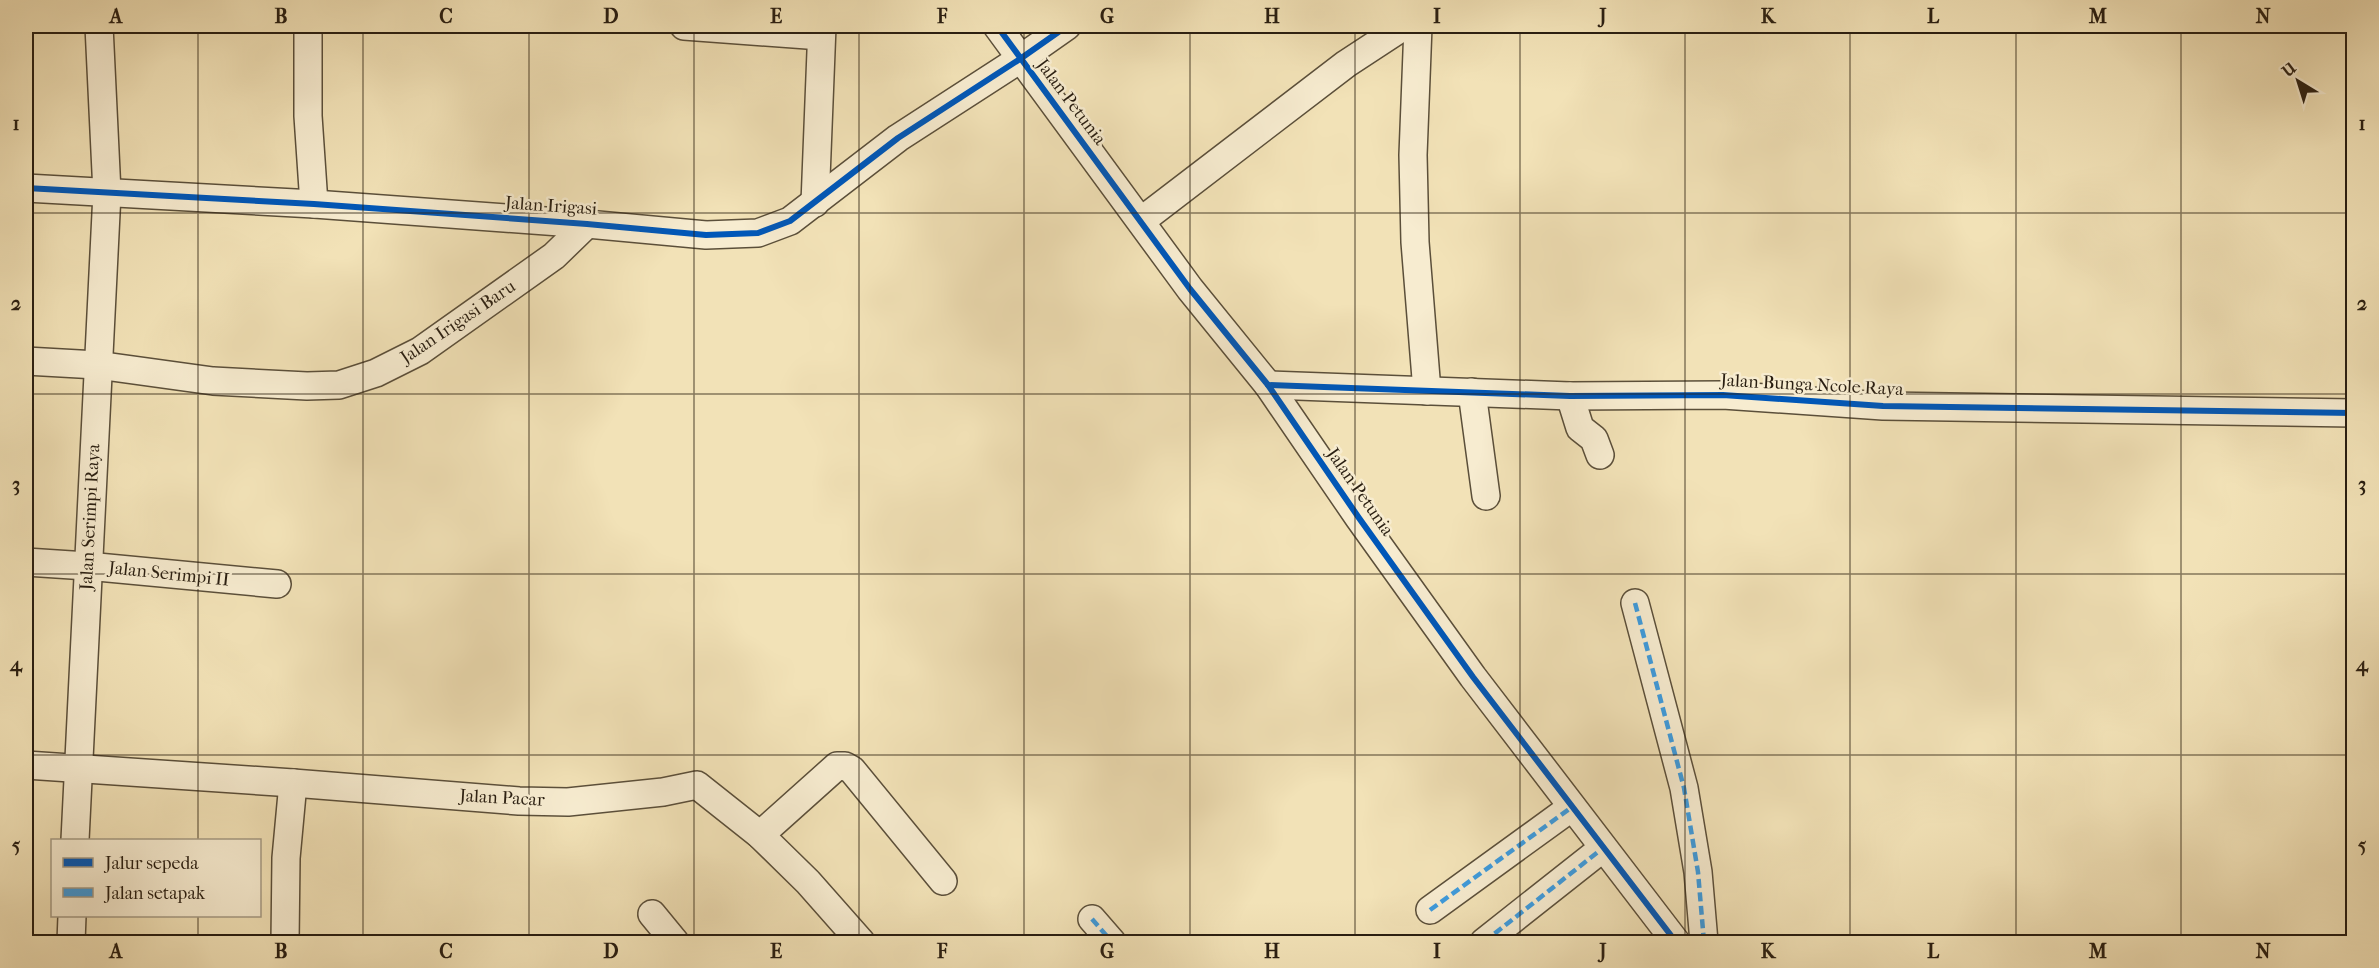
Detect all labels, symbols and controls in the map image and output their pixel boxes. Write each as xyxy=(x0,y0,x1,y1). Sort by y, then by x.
text: A xyxy=(108,5,124,28)
text: B xyxy=(274,5,288,28)
text: C xyxy=(439,5,453,28)
text: D xyxy=(603,5,619,28)
text: E xyxy=(770,5,782,28)
text: F xyxy=(936,5,948,28)
text: G xyxy=(1100,5,1114,28)
text: H xyxy=(1264,5,1280,28)
text: I xyxy=(1433,5,1441,28)
text: J xyxy=(1597,5,1607,28)
text: K xyxy=(1761,5,1777,28)
text: L xyxy=(1927,5,1940,28)
text: M xyxy=(2088,5,2108,28)
text: N xyxy=(2255,5,2271,28)
north arrow xyxy=(2268,51,2328,111)
street label: Jalan Petunia xyxy=(1031,53,1111,150)
text: U xyxy=(2278,58,2300,82)
text: 1 xyxy=(12,112,20,135)
text: 1 xyxy=(2358,112,2366,135)
street label: Jalan Irigasi xyxy=(502,192,598,220)
street label: Jalan Irigasi Baru xyxy=(395,276,519,369)
text: 2 xyxy=(11,292,21,315)
text: 2 xyxy=(2357,292,2367,315)
street label: Jalan Bunga Ncole Raya xyxy=(1718,370,1905,400)
street label: Jalan Petunia xyxy=(1321,442,1398,541)
street label: Jalan Serimpi Raya xyxy=(76,443,104,593)
text: 3 xyxy=(12,473,20,496)
text: 3 xyxy=(2358,473,2366,496)
street label: Jalan Serimpi II xyxy=(106,557,230,591)
text: 4 xyxy=(9,653,23,677)
text: 4 xyxy=(2355,653,2369,677)
street label: Jalan Pacar xyxy=(457,785,545,811)
text: 5 xyxy=(12,834,21,857)
text: 5 xyxy=(2358,834,2367,857)
legend xyxy=(51,839,261,917)
text: Jalur sepeda xyxy=(103,853,199,874)
text: Jalan setapak xyxy=(103,883,206,904)
text: A xyxy=(108,940,124,963)
text: B xyxy=(274,940,288,963)
text: C xyxy=(439,940,453,963)
text: D xyxy=(603,940,619,963)
text: E xyxy=(770,940,782,963)
text: F xyxy=(936,940,948,963)
text: G xyxy=(1100,940,1114,963)
text: H xyxy=(1264,940,1280,963)
text: I xyxy=(1433,940,1441,963)
text: J xyxy=(1597,940,1607,963)
text: K xyxy=(1761,940,1777,963)
text: L xyxy=(1927,940,1940,963)
text: M xyxy=(2088,940,2108,963)
text: N xyxy=(2255,940,2271,963)

